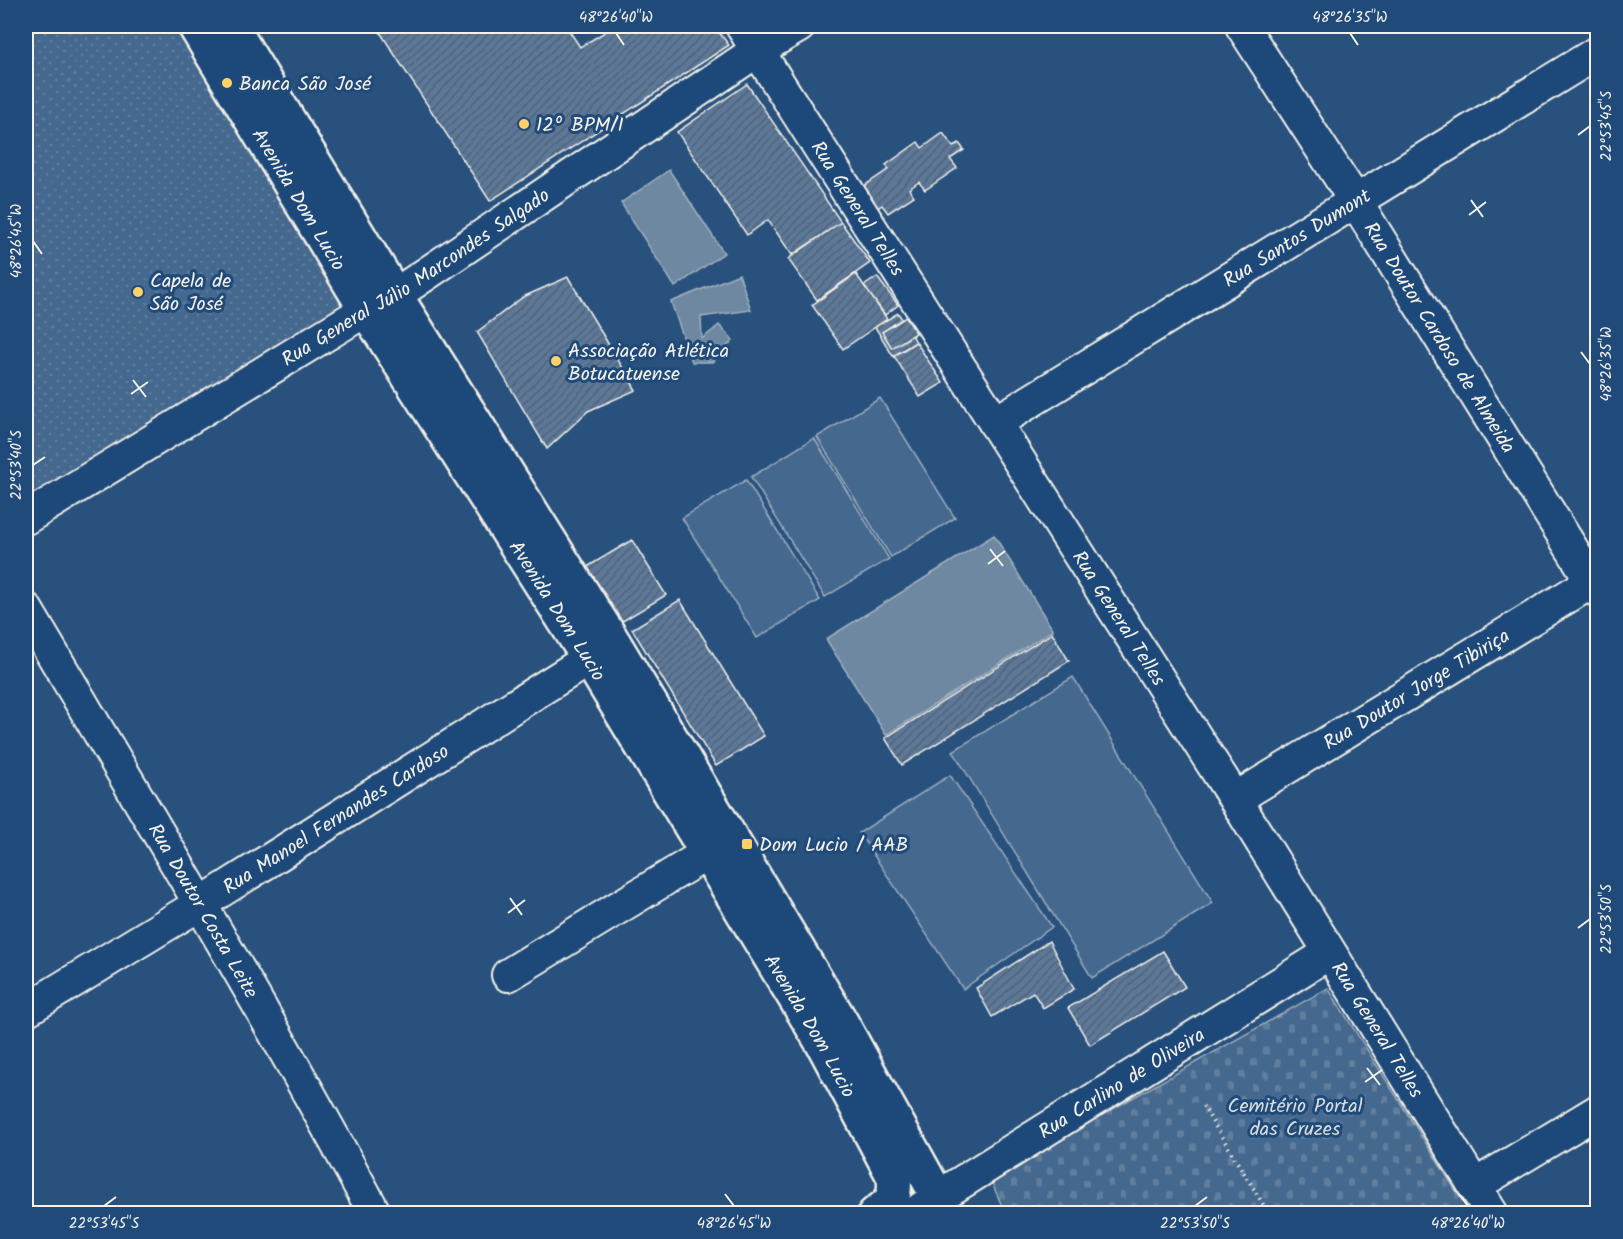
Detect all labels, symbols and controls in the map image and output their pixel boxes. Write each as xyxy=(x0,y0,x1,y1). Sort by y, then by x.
text: 48°26'40"W xyxy=(579,6,653,30)
text: 48°26'35"W xyxy=(1313,6,1388,30)
place label: Banca São José xyxy=(239,69,372,101)
marker: Banca São José xyxy=(220,76,234,90)
text: 22°53'45"S xyxy=(1595,91,1619,161)
place label: 12º BPM/I xyxy=(536,110,624,142)
marker: 12º BPM/I xyxy=(517,117,531,131)
street label: Avenida Dom Lucio xyxy=(242,123,353,278)
street label: Rua General Telles xyxy=(801,135,912,284)
street label: Rua General Júlio Marcondes Salgado xyxy=(276,181,557,376)
street label: Rua Santos Dumont xyxy=(1217,181,1378,297)
text: 48°26'45"W xyxy=(5,203,29,278)
street label: Rua Doutor Cardoso de Almeida xyxy=(1354,216,1523,460)
place label: Capela de São José xyxy=(150,266,231,321)
marker: Capela de São José xyxy=(131,285,145,299)
text: 48°26'35"W xyxy=(1595,326,1619,401)
place label: Associação Atlética Botucatuense xyxy=(568,336,729,391)
marker: Associação Atlética Botucatuense xyxy=(549,354,563,368)
text: 22°53'40"S xyxy=(5,430,29,500)
street label: Avenida Dom Lucio xyxy=(499,535,613,688)
street label: Rua General Telles xyxy=(1062,545,1173,694)
street label: Rua Doutor Jorge Tibiriça xyxy=(1317,621,1517,760)
street label: Rua Manoel Fernandes Cardoso xyxy=(217,737,456,904)
street label: Rua Doutor Costa Leite xyxy=(138,818,266,1005)
place label: Dom Lucio / AAB xyxy=(759,830,908,862)
marker: Dom Lucio / AAB xyxy=(740,837,754,851)
text: 22°53'50"S xyxy=(1595,884,1619,954)
street label: Avenida Dom Lucio xyxy=(754,949,863,1104)
street label: Rua General Telles xyxy=(1321,956,1431,1106)
street label: Rua Carlino de Oliveira xyxy=(1033,1020,1212,1149)
park label: Cemitério Portal das Cruzes xyxy=(1227,1091,1363,1146)
text: 22°53'45"S xyxy=(69,1212,139,1236)
text: 48°26'45"W xyxy=(697,1212,772,1236)
text: 22°53'50"S xyxy=(1160,1212,1230,1236)
text: 48°26'40"W xyxy=(1431,1212,1505,1236)

